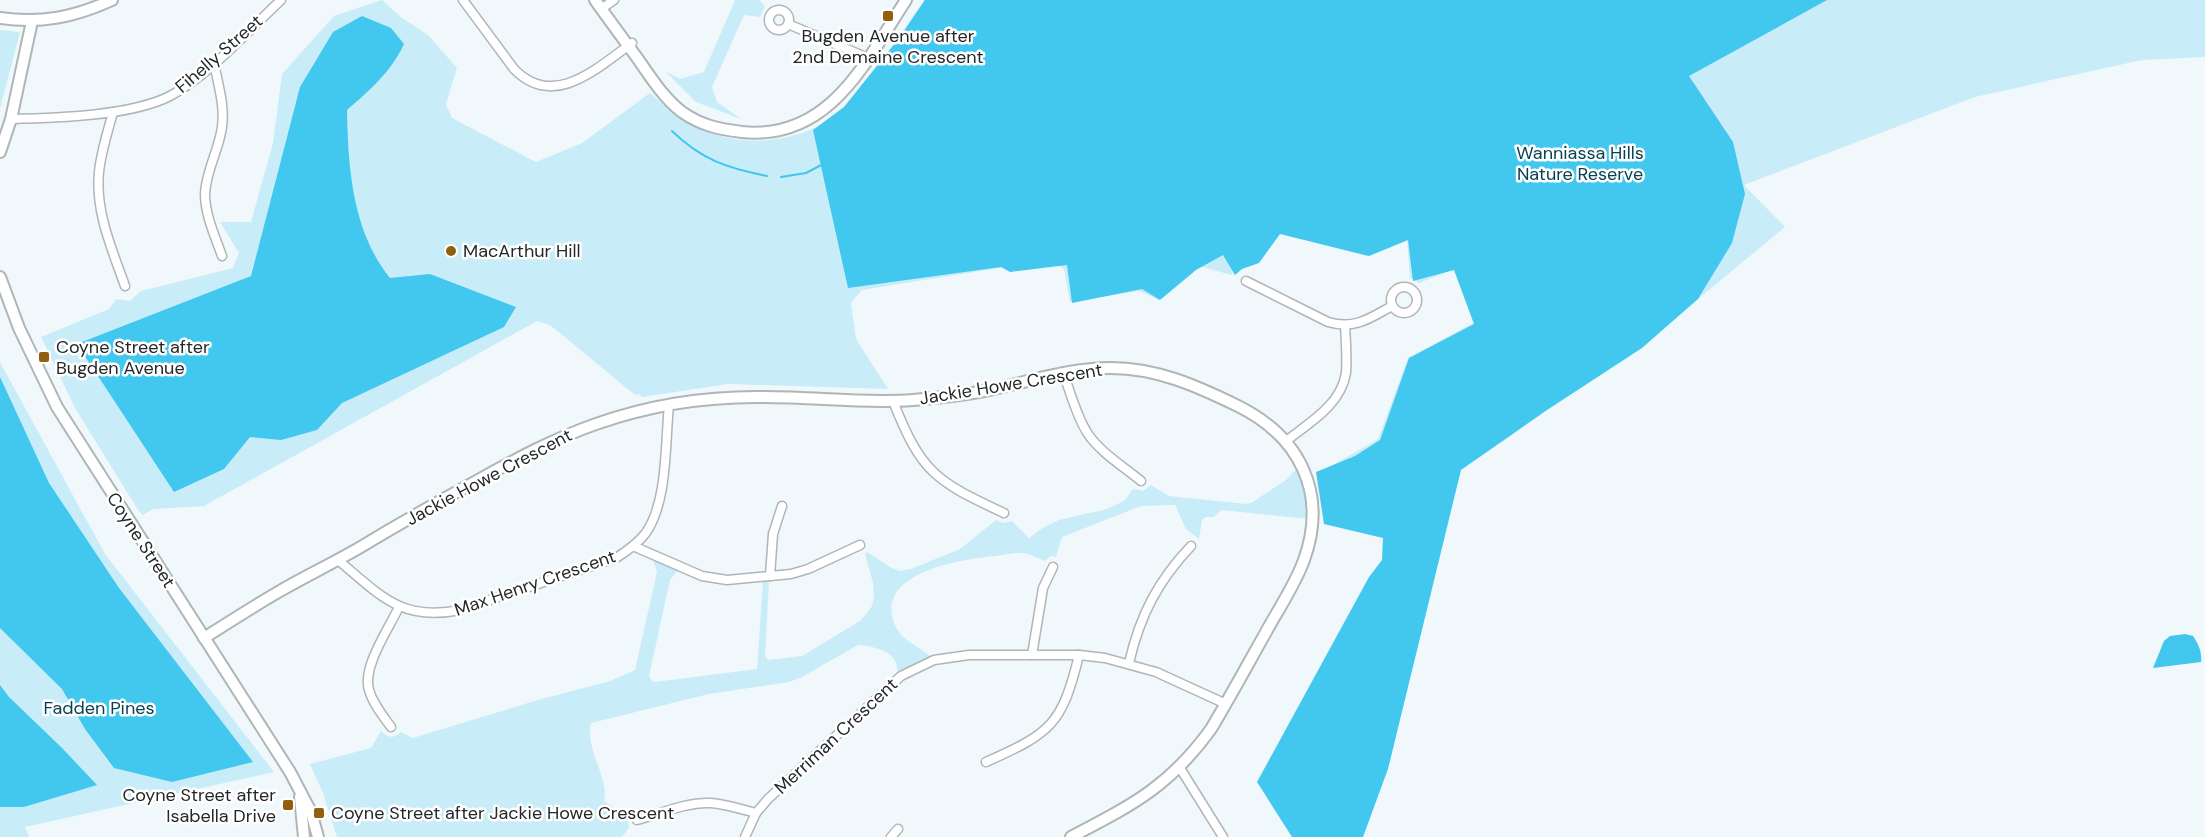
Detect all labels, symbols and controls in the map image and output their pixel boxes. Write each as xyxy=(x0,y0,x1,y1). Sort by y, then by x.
street label: Fihelly Street xyxy=(170,9,268,99)
marker: Bugden Avenue after 2nd Demaine Crescent xyxy=(881,9,895,23)
place label: Bugden Avenue after 2nd Demaine Crescent xyxy=(792,24,984,69)
park label: Wanniassa Hills Nature Reserve xyxy=(1516,141,1644,186)
place label: MacArthur Hill xyxy=(463,239,581,263)
marker: MacArthur Hill xyxy=(444,244,458,258)
place label: Coyne Street after Bugden Avenue xyxy=(56,335,210,380)
marker: Coyne Street after Bugden Avenue xyxy=(37,350,51,364)
street label: Jackie Howe Crescent xyxy=(918,358,1104,410)
street label: Jackie Howe Crescent xyxy=(402,423,576,531)
street label: Coyne Street xyxy=(101,488,181,592)
street label: Max Henry Crescent xyxy=(451,544,619,622)
street label: Merriman Crescent xyxy=(769,673,903,799)
park label: Fadden Pines xyxy=(43,696,155,720)
place label: Coyne Street after Isabella Drive xyxy=(122,783,276,828)
marker: Coyne Street after Isabella Drive xyxy=(281,798,295,812)
place label: Coyne Street after Jackie Howe Crescent xyxy=(331,801,674,825)
marker: Coyne Street after Jackie Howe Crescent xyxy=(312,806,326,820)

